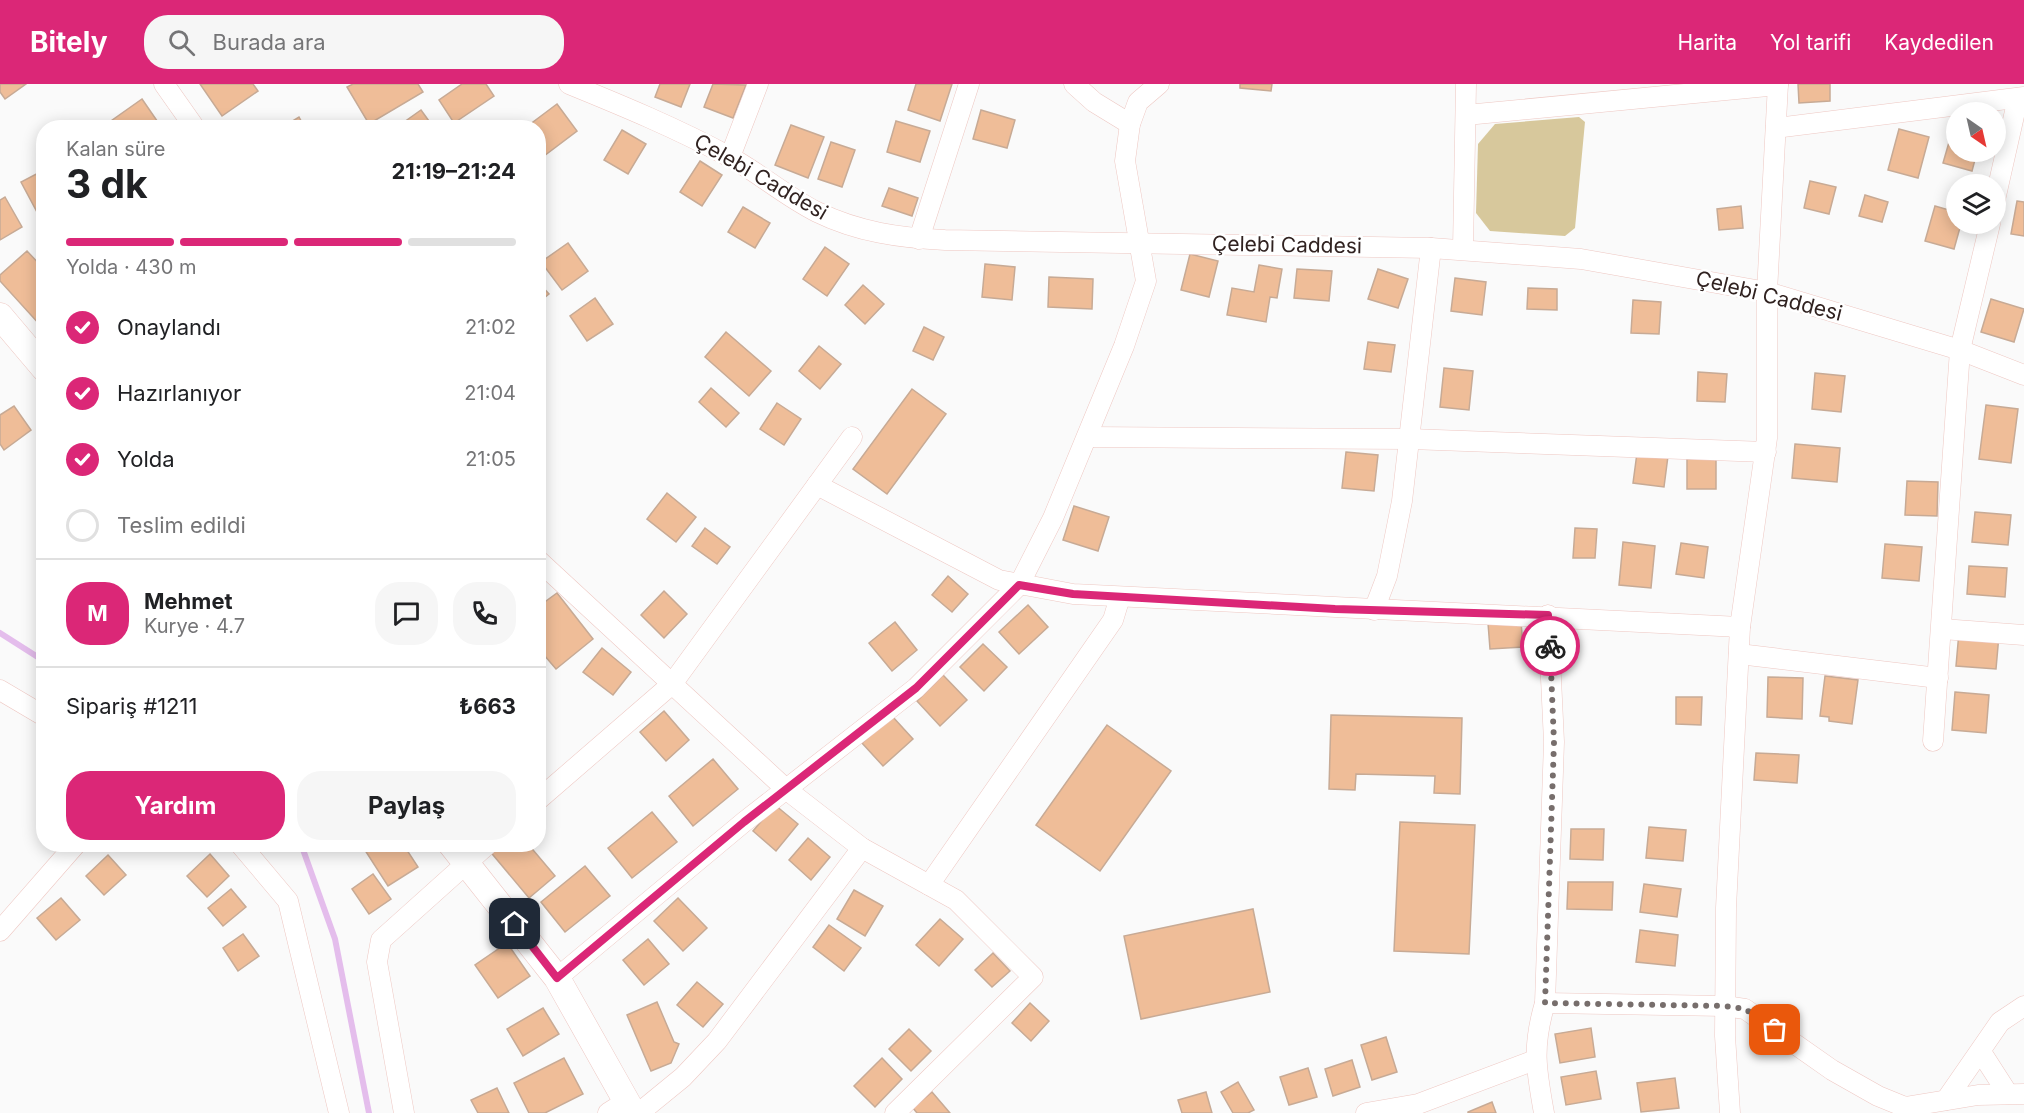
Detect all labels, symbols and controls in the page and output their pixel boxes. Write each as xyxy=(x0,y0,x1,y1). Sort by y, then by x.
search box xyxy=(144,15,564,69)
text: Bitely xyxy=(30,25,108,59)
icon: search xyxy=(165,26,198,59)
text: Burada ara xyxy=(213,29,326,55)
text: Harita xyxy=(1678,30,1737,55)
text: Yol tarifi xyxy=(1770,30,1851,55)
text: Kaydedilen xyxy=(1884,30,1994,55)
north arrow xyxy=(1946,102,2006,162)
map controls xyxy=(1946,102,2006,234)
street label: Çelebi Caddesi xyxy=(690,128,832,225)
text: Kalan süre xyxy=(66,137,165,161)
text: 21:19–21:24 xyxy=(391,158,516,184)
text: 3 dk xyxy=(66,160,148,207)
button: layers xyxy=(1946,174,2006,234)
street label: Çelebi Caddesi xyxy=(1212,231,1362,258)
text: Yolda · 430 m xyxy=(66,255,196,279)
street label: Çelebi Caddesi xyxy=(1693,265,1845,326)
icon: check xyxy=(66,311,99,344)
text: Onaylandı xyxy=(117,314,221,340)
text: 21:02 xyxy=(465,315,516,339)
icon: check xyxy=(66,377,99,410)
text: Hazırlanıyor xyxy=(117,380,241,406)
text: 21:04 xyxy=(464,381,516,405)
icon: check xyxy=(66,443,99,476)
text: Yolda xyxy=(117,446,175,472)
text: 21:05 xyxy=(465,447,516,471)
text: Teslim edildi xyxy=(117,512,246,538)
button: chat xyxy=(375,582,438,645)
button: phone xyxy=(453,582,516,645)
text: Mehmet xyxy=(144,588,233,614)
text: M xyxy=(87,600,108,626)
text: Kurye · 4.7 xyxy=(144,614,245,638)
courier xyxy=(1520,616,1580,676)
icon: bike xyxy=(1534,630,1567,663)
text: Sipariş #1211 xyxy=(66,693,197,719)
text: ₺663 xyxy=(459,693,516,719)
button: Yardım xyxy=(66,771,285,840)
button: Paylaş xyxy=(297,771,516,840)
pin xyxy=(489,898,540,949)
icon: home xyxy=(498,907,531,940)
pin xyxy=(1749,1004,1800,1055)
icon: bag xyxy=(1758,1013,1791,1046)

